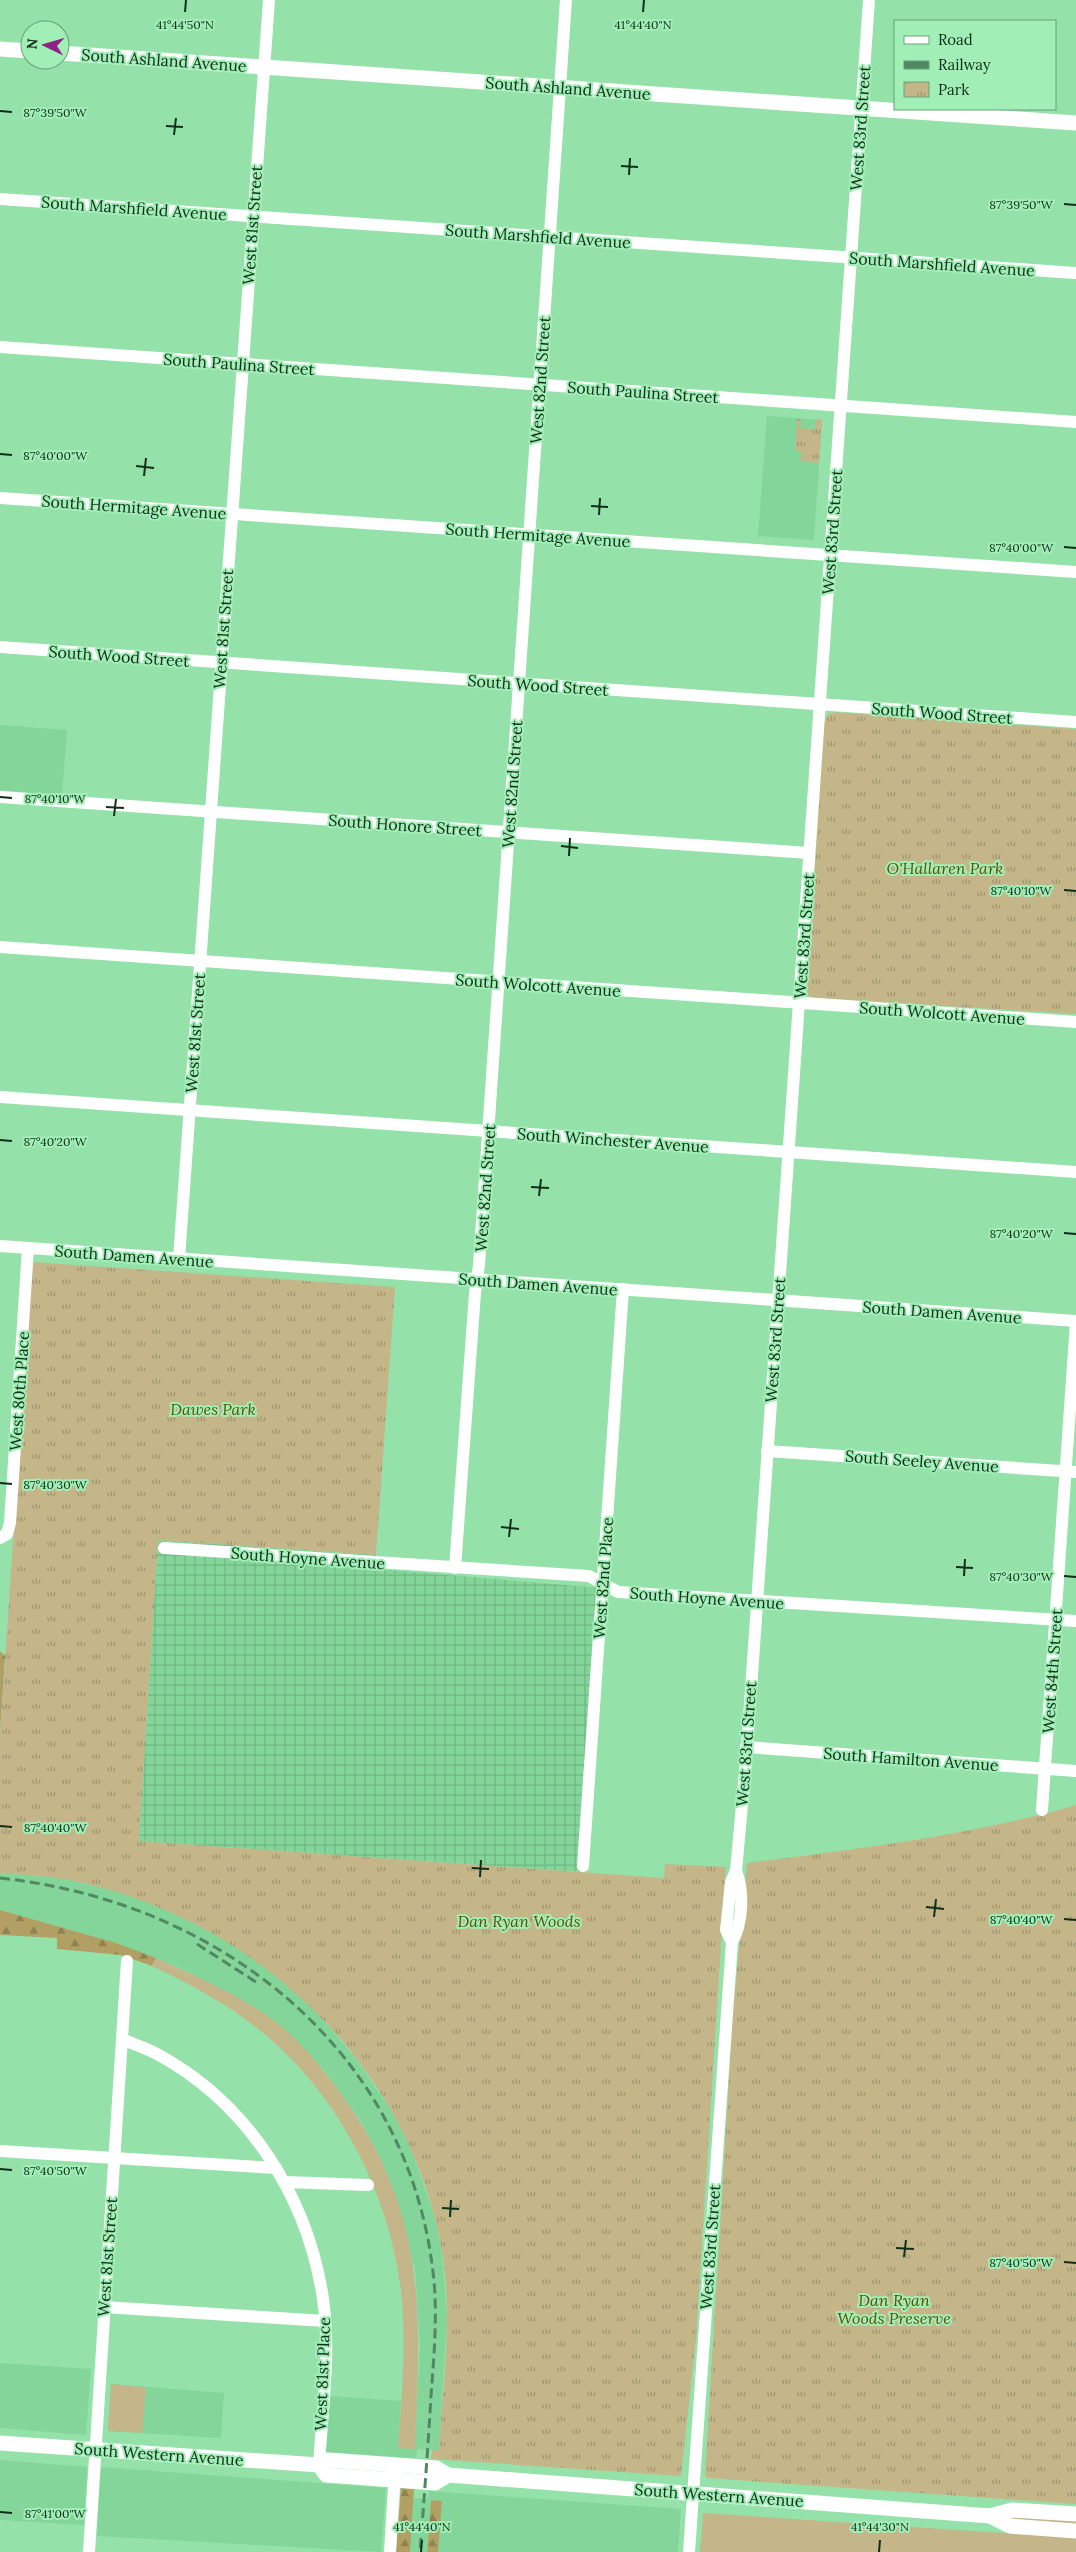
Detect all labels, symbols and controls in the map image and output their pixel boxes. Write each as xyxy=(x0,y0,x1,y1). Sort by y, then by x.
text: 41°44'50"N xyxy=(156,17,214,32)
text: 41°44'40"N xyxy=(614,17,672,32)
north arrow xyxy=(20,20,70,70)
legend xyxy=(894,20,1056,110)
text: Road xyxy=(938,30,973,49)
text: N xyxy=(23,38,42,50)
street label: South Ashland Avenue xyxy=(81,44,248,76)
text: Railway xyxy=(938,55,991,74)
street label: West 83rd Street xyxy=(846,64,874,191)
street label: South Ashland Avenue xyxy=(485,72,652,104)
text: Park xyxy=(938,80,969,99)
text: 87°39'50"W xyxy=(23,105,88,120)
street label: West 81st Street xyxy=(238,164,266,285)
street label: South Marshfield Avenue xyxy=(41,192,228,224)
text: 87°39'50"W xyxy=(989,197,1054,212)
street label: South Marshfield Avenue xyxy=(445,220,632,252)
street label: South Marshfield Avenue xyxy=(849,248,1036,280)
street label: West 82nd Street xyxy=(526,315,555,445)
street label: South Paulina Street xyxy=(163,349,316,379)
street label: South Paulina Street xyxy=(567,377,720,407)
text: 87°40'00"W xyxy=(23,448,88,463)
street label: West 83rd Street xyxy=(818,468,846,595)
street label: South Hermitage Avenue xyxy=(41,491,227,523)
street label: South Hermitage Avenue xyxy=(445,519,631,551)
text: 87°40'00"W xyxy=(989,540,1054,555)
street label: West 81st Street xyxy=(209,568,237,689)
street label: South Wood Street xyxy=(48,641,191,671)
street label: South Wood Street xyxy=(467,670,610,700)
street label: South Wood Street xyxy=(871,698,1014,728)
street label: West 82nd Street xyxy=(498,719,527,849)
text: 87°40'10"W xyxy=(24,791,87,806)
street label: South Honore Street xyxy=(328,810,483,840)
park label: O'Hallaren Park xyxy=(887,858,1003,878)
street label: West 83rd Street xyxy=(790,872,818,999)
text: 87°40'10"W xyxy=(990,883,1053,898)
street label: South Wolcott Avenue xyxy=(455,969,622,1001)
street label: West 81st Street xyxy=(181,972,209,1093)
street label: South Wolcott Avenue xyxy=(859,997,1026,1029)
street label: West 82nd Street xyxy=(471,1123,500,1253)
street label: South Winchester Avenue xyxy=(516,1123,710,1157)
text: 87°40'20"W xyxy=(23,1134,88,1149)
text: 87°40'20"W xyxy=(989,1226,1054,1241)
street label: South Damen Avenue xyxy=(54,1240,214,1272)
street label: South Damen Avenue xyxy=(458,1268,618,1300)
street label: West 83rd Street xyxy=(761,1276,789,1403)
street label: South Damen Avenue xyxy=(862,1296,1022,1328)
street label: West 80th Place xyxy=(5,1330,33,1452)
park label: Dawes Park xyxy=(170,1399,256,1419)
street label: South Seeley Avenue xyxy=(844,1446,1000,1476)
text: 87°40'30"W xyxy=(23,1477,88,1492)
street label: West 82nd Place xyxy=(589,1516,617,1640)
street label: South Hoyne Avenue xyxy=(230,1543,386,1573)
text: 87°40'30"W xyxy=(989,1569,1054,1584)
street label: South Hoyne Avenue xyxy=(629,1583,785,1613)
street label: West 84th Street xyxy=(1038,1607,1066,1734)
street label: West 83rd Street xyxy=(732,1680,760,1807)
street label: South Hamilton Avenue xyxy=(823,1743,1000,1775)
text: 87°40'40"W xyxy=(24,1820,87,1835)
park label: Dan Ryan Woods xyxy=(458,1911,581,1931)
text: 87°40'40"W xyxy=(990,1912,1053,1927)
text: 87°40'50"W xyxy=(23,2163,88,2178)
street label: West 83rd Street xyxy=(696,2183,724,2310)
street label: West 81st Street xyxy=(93,2196,121,2317)
text: 87°40'50"W xyxy=(989,2255,1054,2270)
park label: Dan Ryan Woods Preserve xyxy=(837,2290,951,2328)
street label: West 81st Place xyxy=(310,2317,334,2431)
street label: South Western Avenue xyxy=(74,2438,244,2470)
street label: South Western Avenue xyxy=(634,2479,804,2511)
text: 87°41'00"W xyxy=(24,2506,87,2521)
text: 41°44'40"N xyxy=(393,2519,451,2534)
text: 41°44'30"N xyxy=(851,2519,909,2534)

